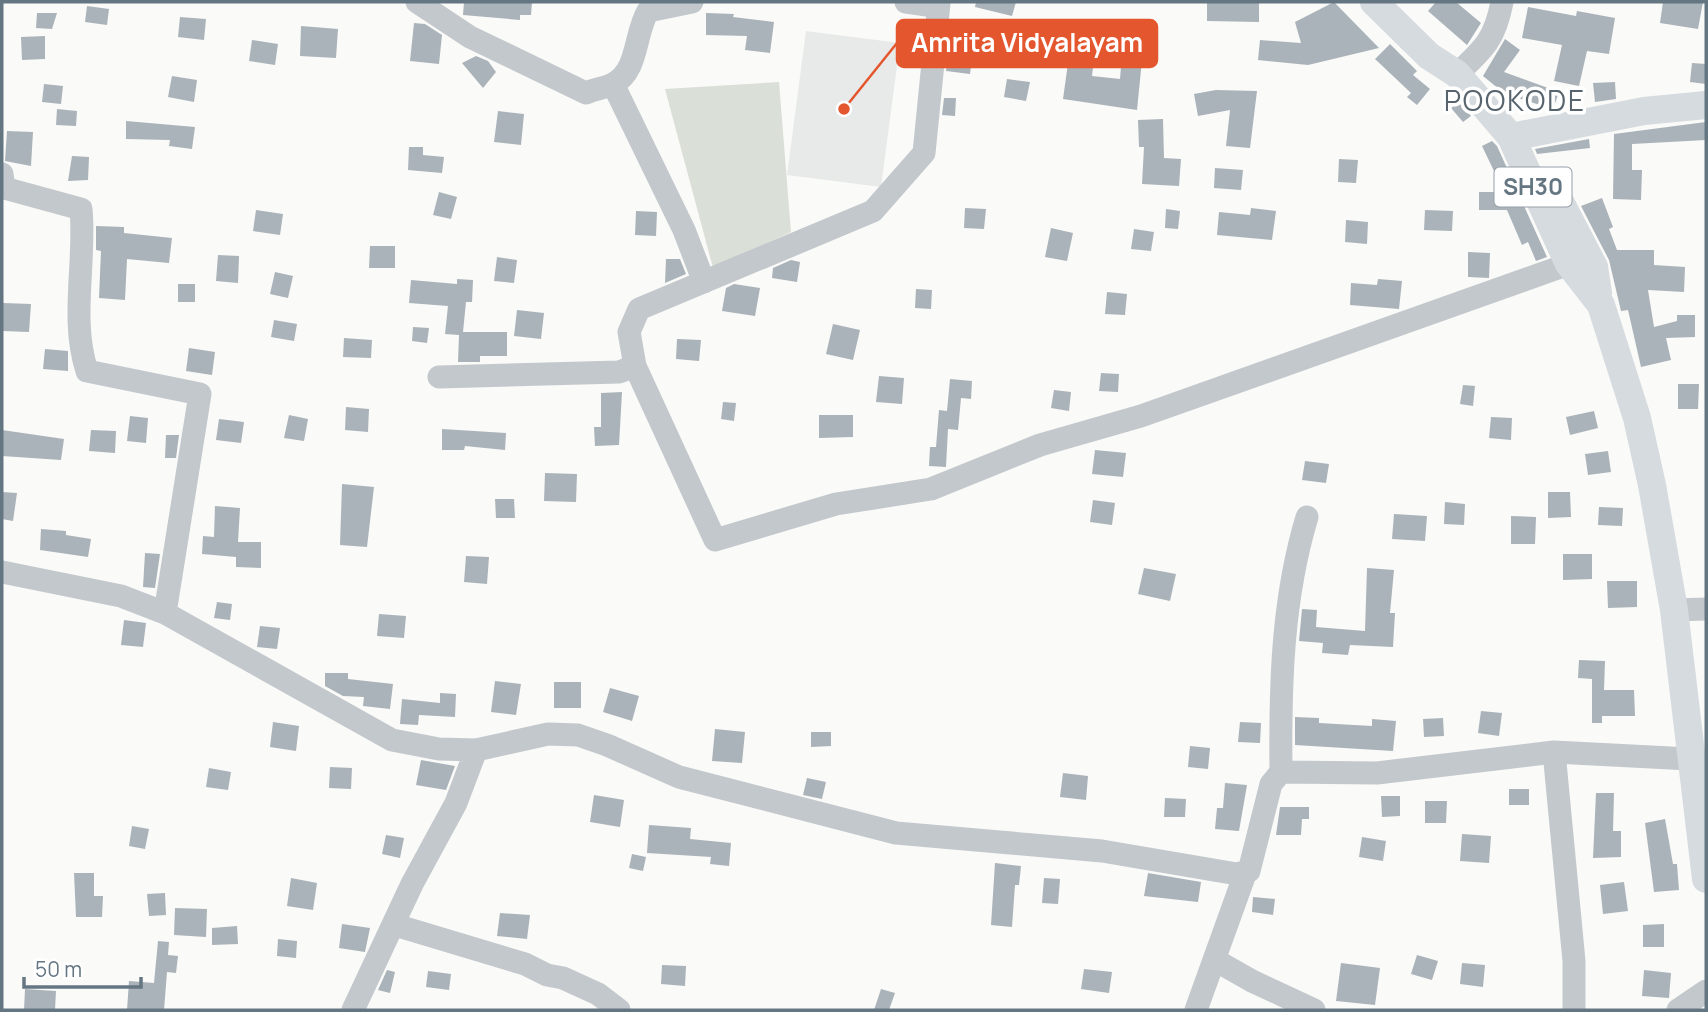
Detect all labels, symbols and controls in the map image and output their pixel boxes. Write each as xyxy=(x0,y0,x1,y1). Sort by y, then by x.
callout: Amrita Vidyalayam xyxy=(897,20,1157,67)
text: Amrita Vidyalayam xyxy=(911,24,1143,60)
district label: POOKODE xyxy=(1444,81,1586,119)
road number: SH30 xyxy=(1494,168,1572,206)
scale bar xyxy=(24,946,142,990)
text: 50 m xyxy=(35,955,82,983)

